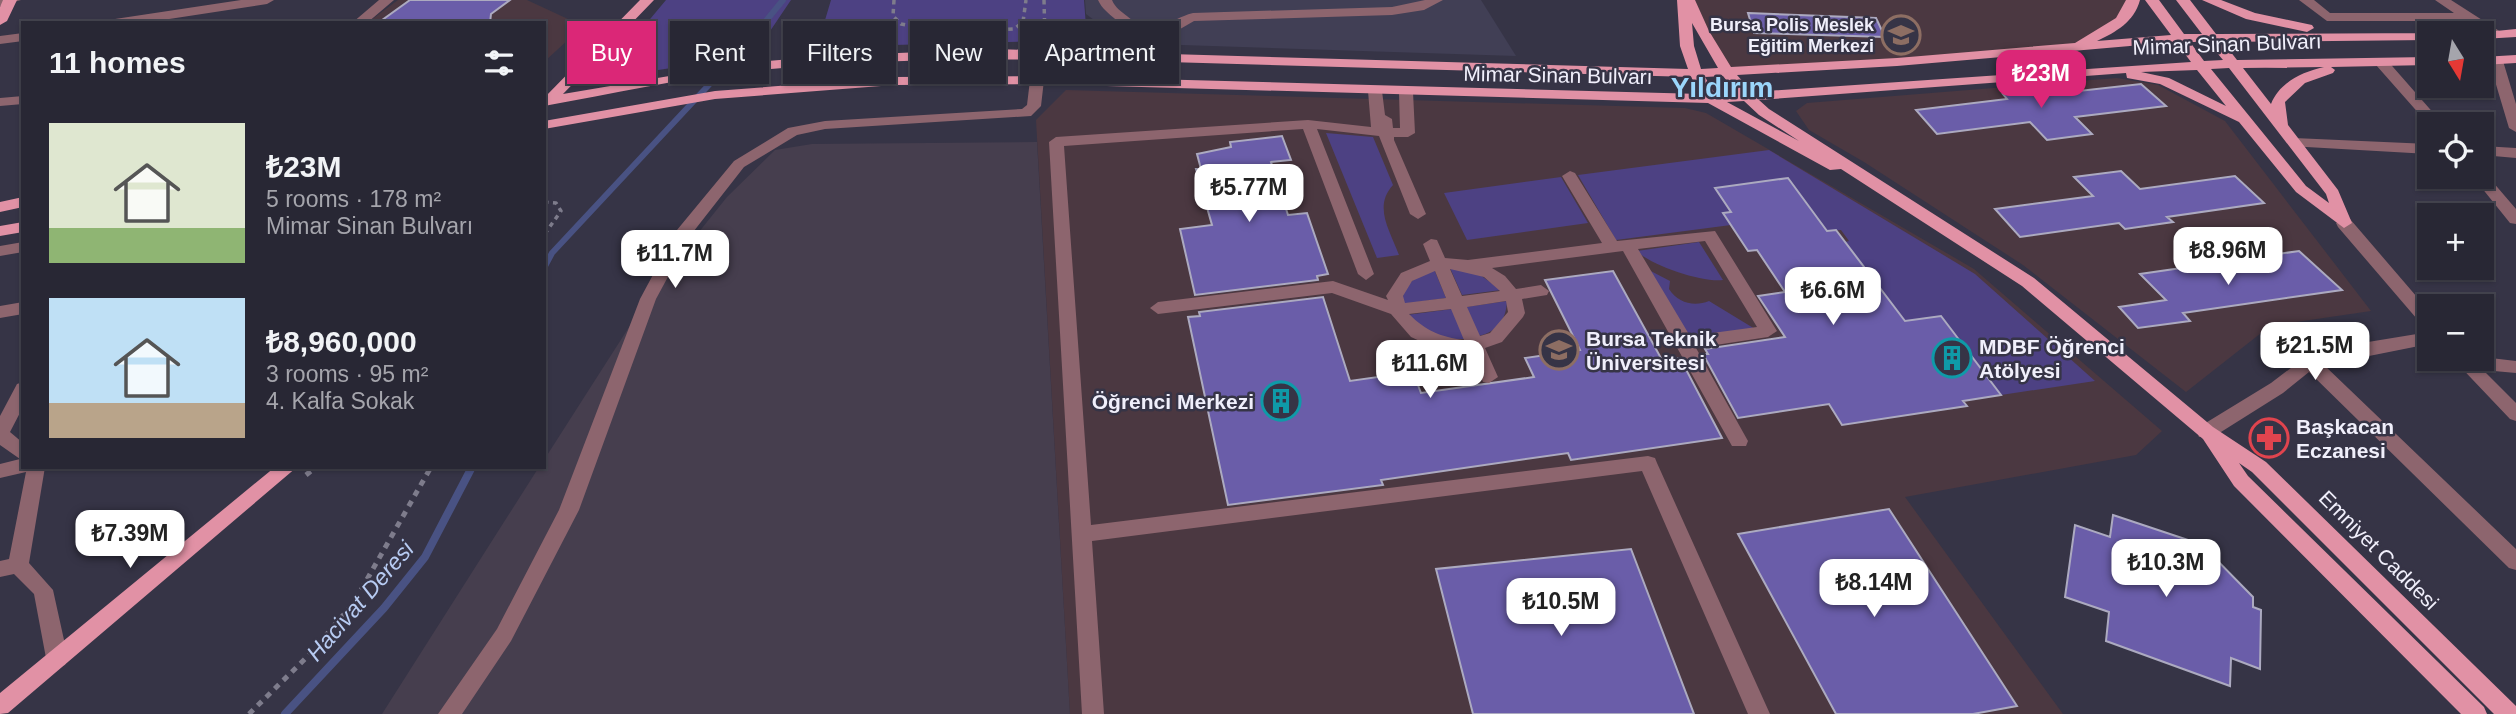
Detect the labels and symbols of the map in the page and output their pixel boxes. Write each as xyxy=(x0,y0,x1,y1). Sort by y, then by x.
school or university icon: Bursa Polis Meslek Eğitim Merkezi xyxy=(1880,14,1922,56)
place label: Bursa Polis Meslek Eğitim Merkezi xyxy=(1710,15,1875,56)
north arrow xyxy=(2417,21,2494,98)
street label: Mimar Sinan Bulvarı xyxy=(2132,29,2322,59)
pin: ₺23M xyxy=(2000,50,2082,110)
street label: Mimar Sinan Bulvarı xyxy=(1463,62,1653,88)
district label: Yıldırım xyxy=(1671,72,1773,103)
pin: ₺5.77M xyxy=(1192,164,1306,224)
pin: ₺8.96M xyxy=(2171,228,2285,287)
pin: ₺11.7M xyxy=(618,230,732,290)
pin: ₺6.6M xyxy=(1784,268,1882,327)
pin: ₺21.5M xyxy=(2258,322,2372,382)
place label: Bursa Teknik Üniversitesi xyxy=(1586,327,1717,374)
school or university icon: Bursa Teknik Üniversitesi xyxy=(1538,329,1580,371)
place label: MDBF Öğrenci Atölyesi xyxy=(1979,335,2125,382)
building icon: MDBF Öğrenci Atölyesi xyxy=(1931,337,1973,379)
pin: ₺11.6M xyxy=(1373,340,1487,400)
building icon: Öğrenci Merkezi xyxy=(1260,380,1302,422)
place label: Öğrenci Merkezi xyxy=(1092,390,1254,413)
place label: Başkacan Eczanesi xyxy=(2296,415,2394,462)
pharmacy icon: Başkacan Eczanesi xyxy=(2248,417,2290,459)
street label: Emniyet Caddesi xyxy=(2315,486,2443,614)
pin: ₺7.39M xyxy=(73,510,187,570)
water label: Hacivat Deresi xyxy=(301,535,419,666)
pin: ₺10.3M xyxy=(2109,540,2223,599)
pin: ₺8.14M xyxy=(1817,560,1931,619)
pin: ₺10.5M xyxy=(1504,578,1618,638)

